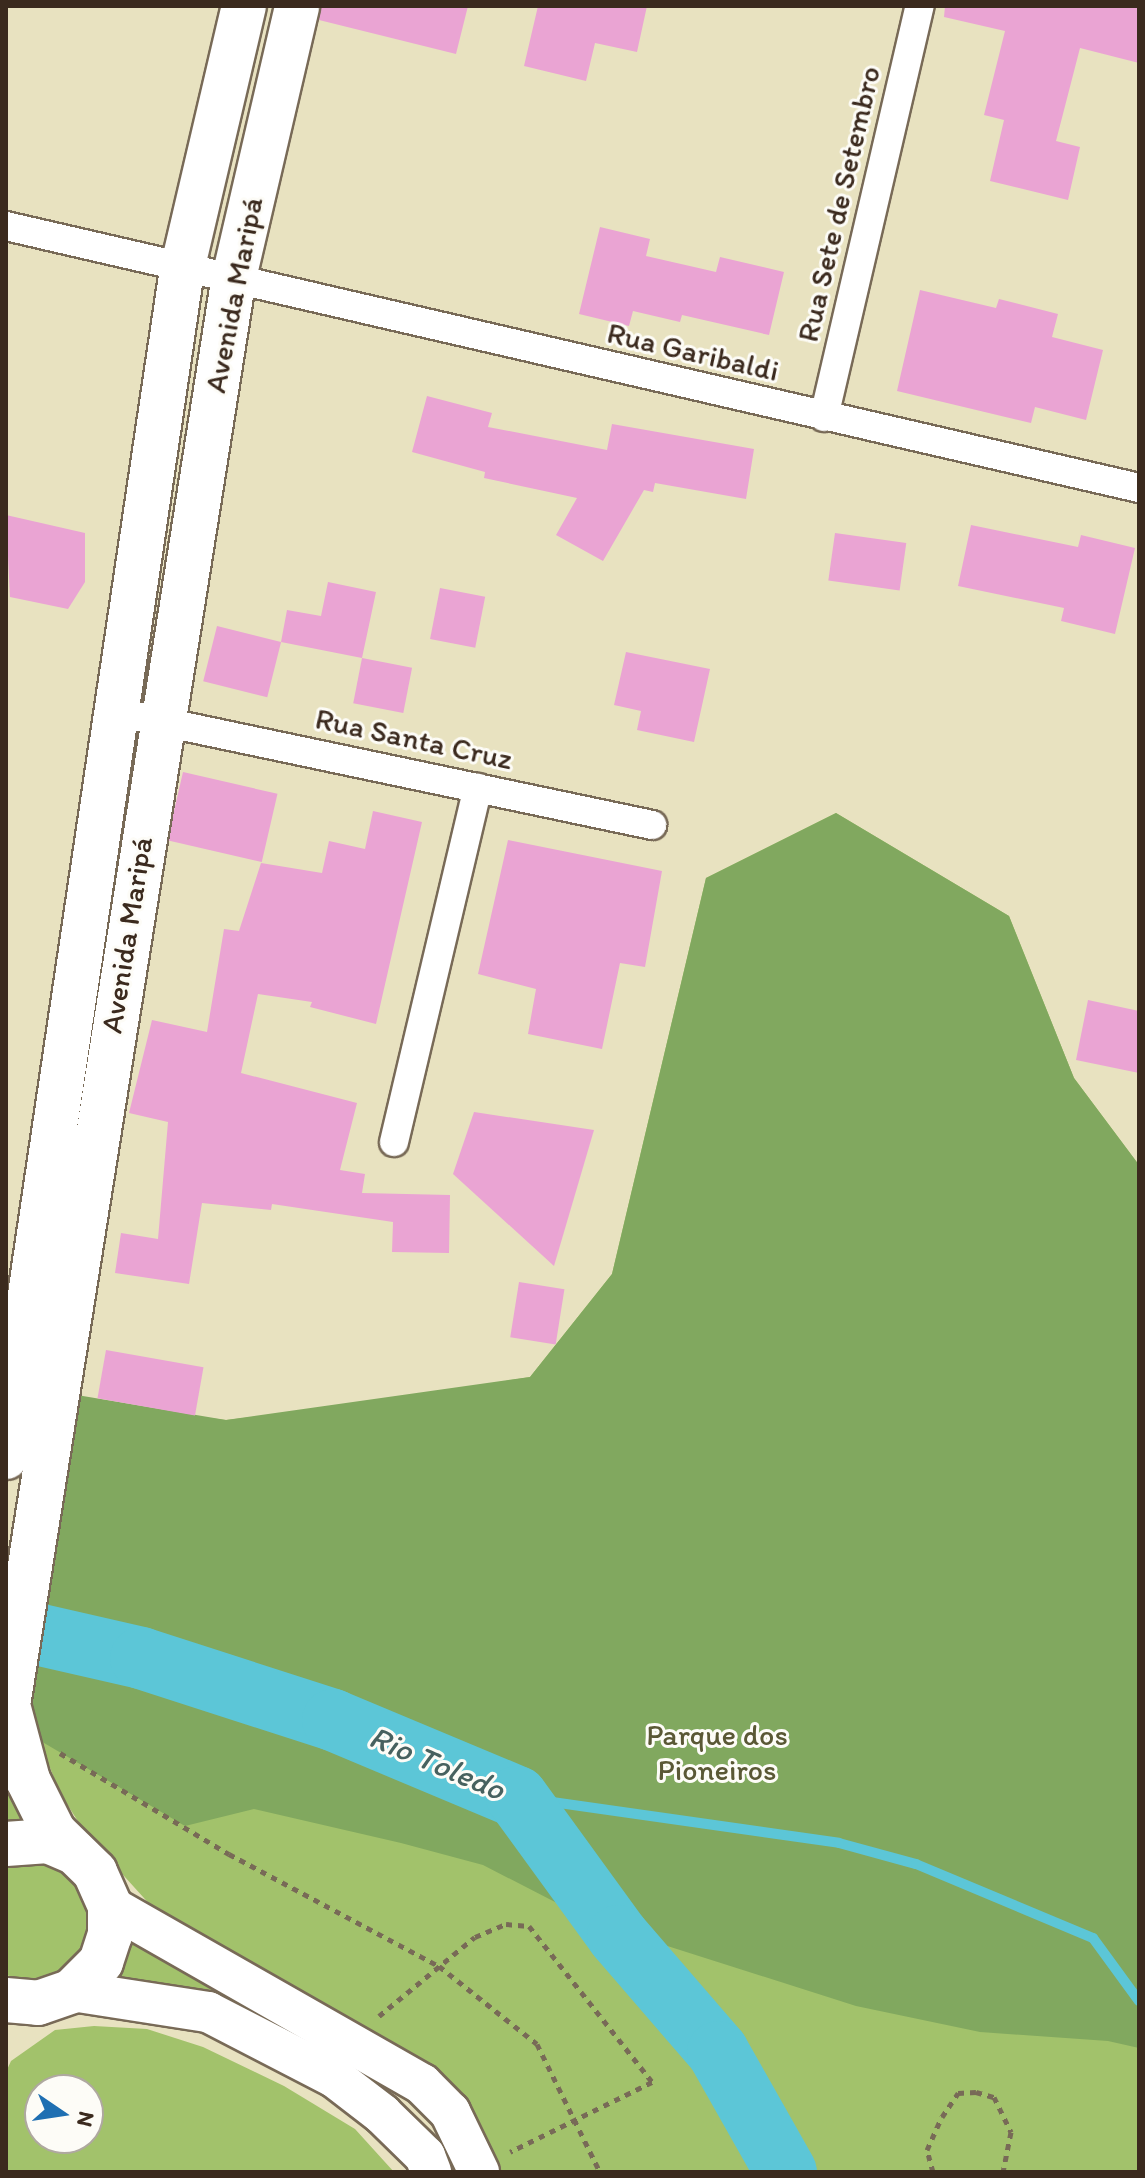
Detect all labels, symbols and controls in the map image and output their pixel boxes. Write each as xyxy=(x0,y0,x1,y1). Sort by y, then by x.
street label: Rua Sete de Setembro xyxy=(790,63,888,345)
street label: Avenida Maripá xyxy=(197,194,271,396)
street label: Rua Garibaldi xyxy=(603,315,783,389)
street label: Rua Santa Cruz xyxy=(313,701,515,777)
street label: Avenida Maripá xyxy=(94,834,160,1036)
park label: Parque dos Pioneiros xyxy=(646,1717,788,1788)
water label: Rio Toledo xyxy=(365,1718,509,1808)
north arrow xyxy=(24,2074,104,2154)
text: N xyxy=(71,2109,101,2129)

